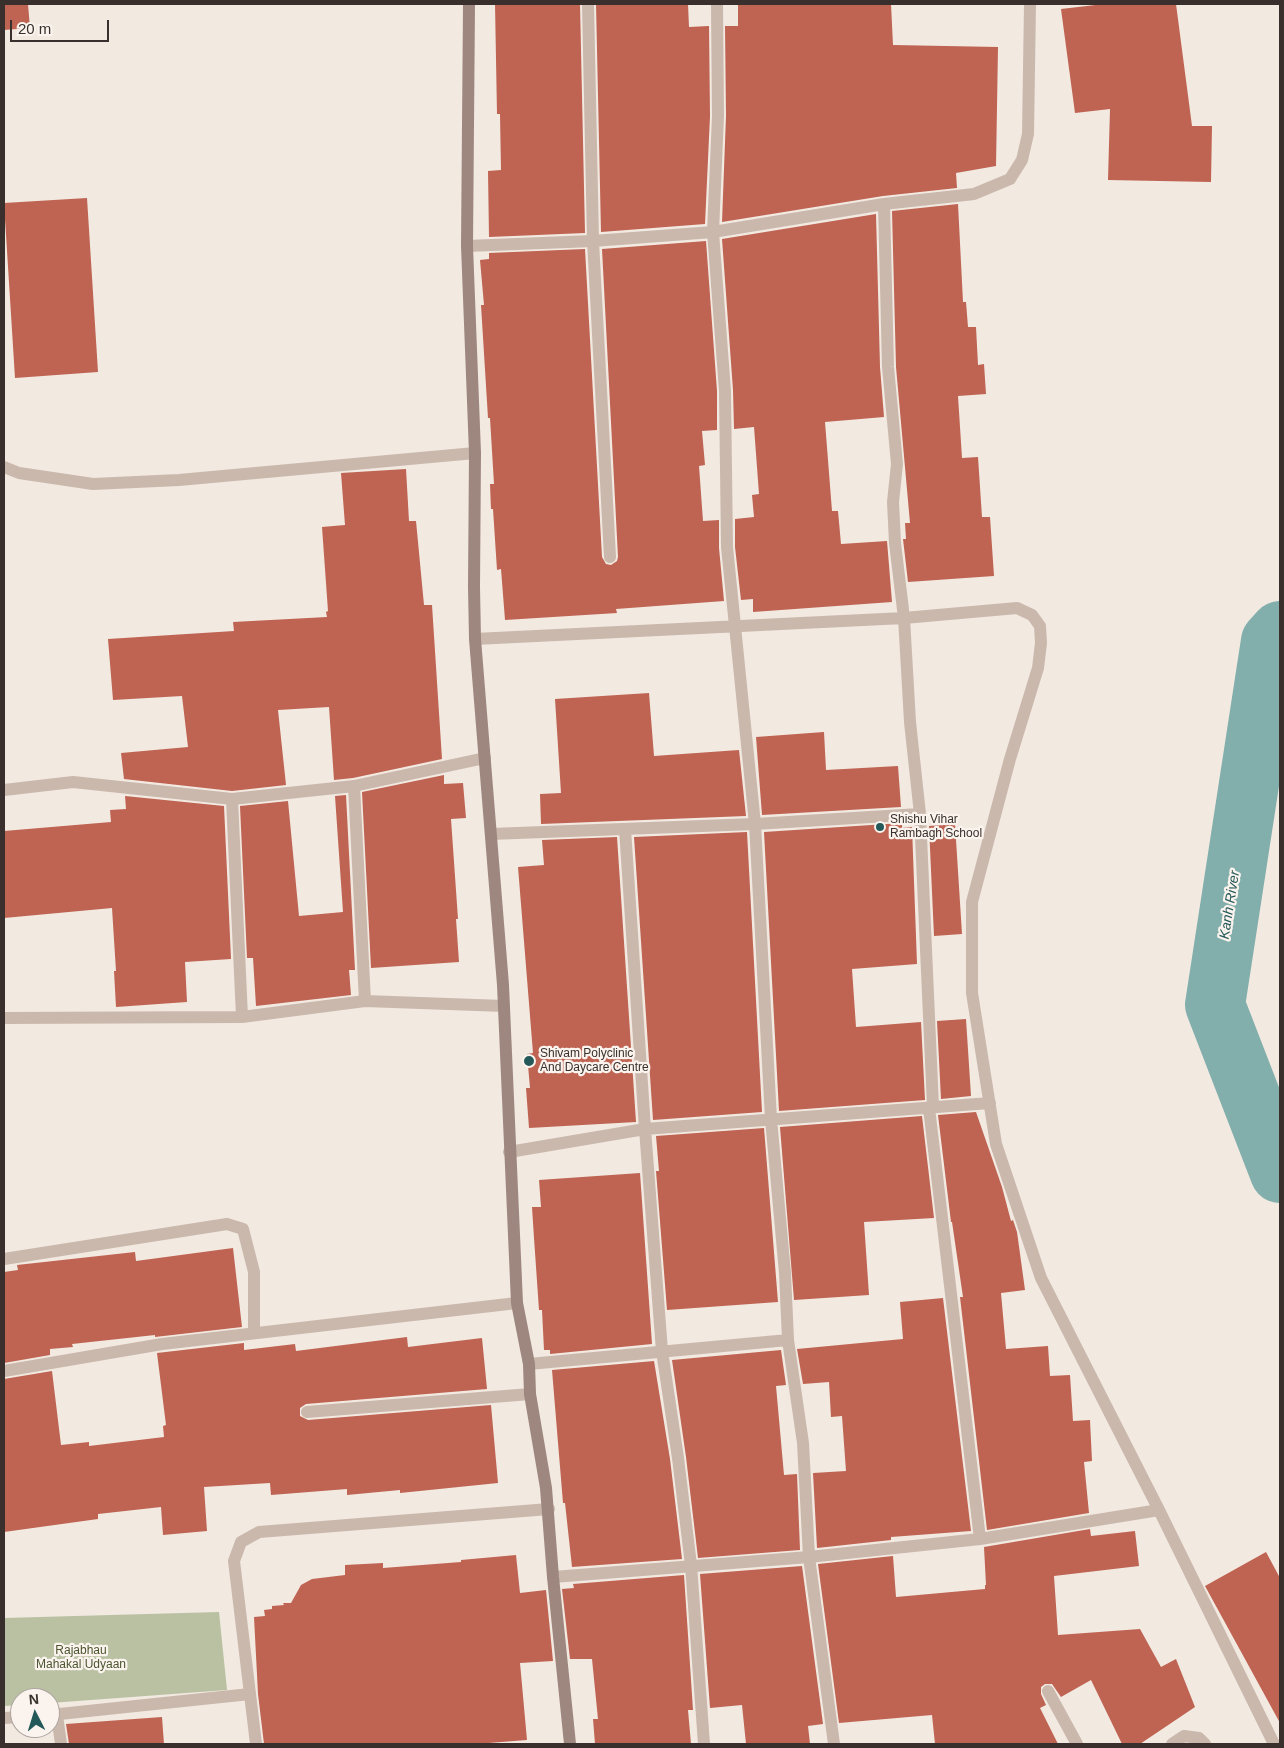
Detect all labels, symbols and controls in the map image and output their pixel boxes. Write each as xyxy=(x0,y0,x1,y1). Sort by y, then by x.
scale bar xyxy=(12,10,111,42)
text: 20 m xyxy=(18,20,51,37)
place label: Shishu Vihar Rambagh School xyxy=(890,813,982,841)
marker: Shishu Vihar Rambagh School xyxy=(874,821,886,833)
water label: Kanh River xyxy=(1216,869,1244,941)
place label: Shivam Polyclinic And Daycare Centre xyxy=(540,1047,649,1075)
marker: Shivam Polyclinic And Daycare Centre xyxy=(522,1054,536,1068)
park label: Rajabhau Mahakal Udyaan xyxy=(36,1644,126,1672)
north arrow xyxy=(10,1688,60,1738)
text: N xyxy=(28,1691,40,1707)

